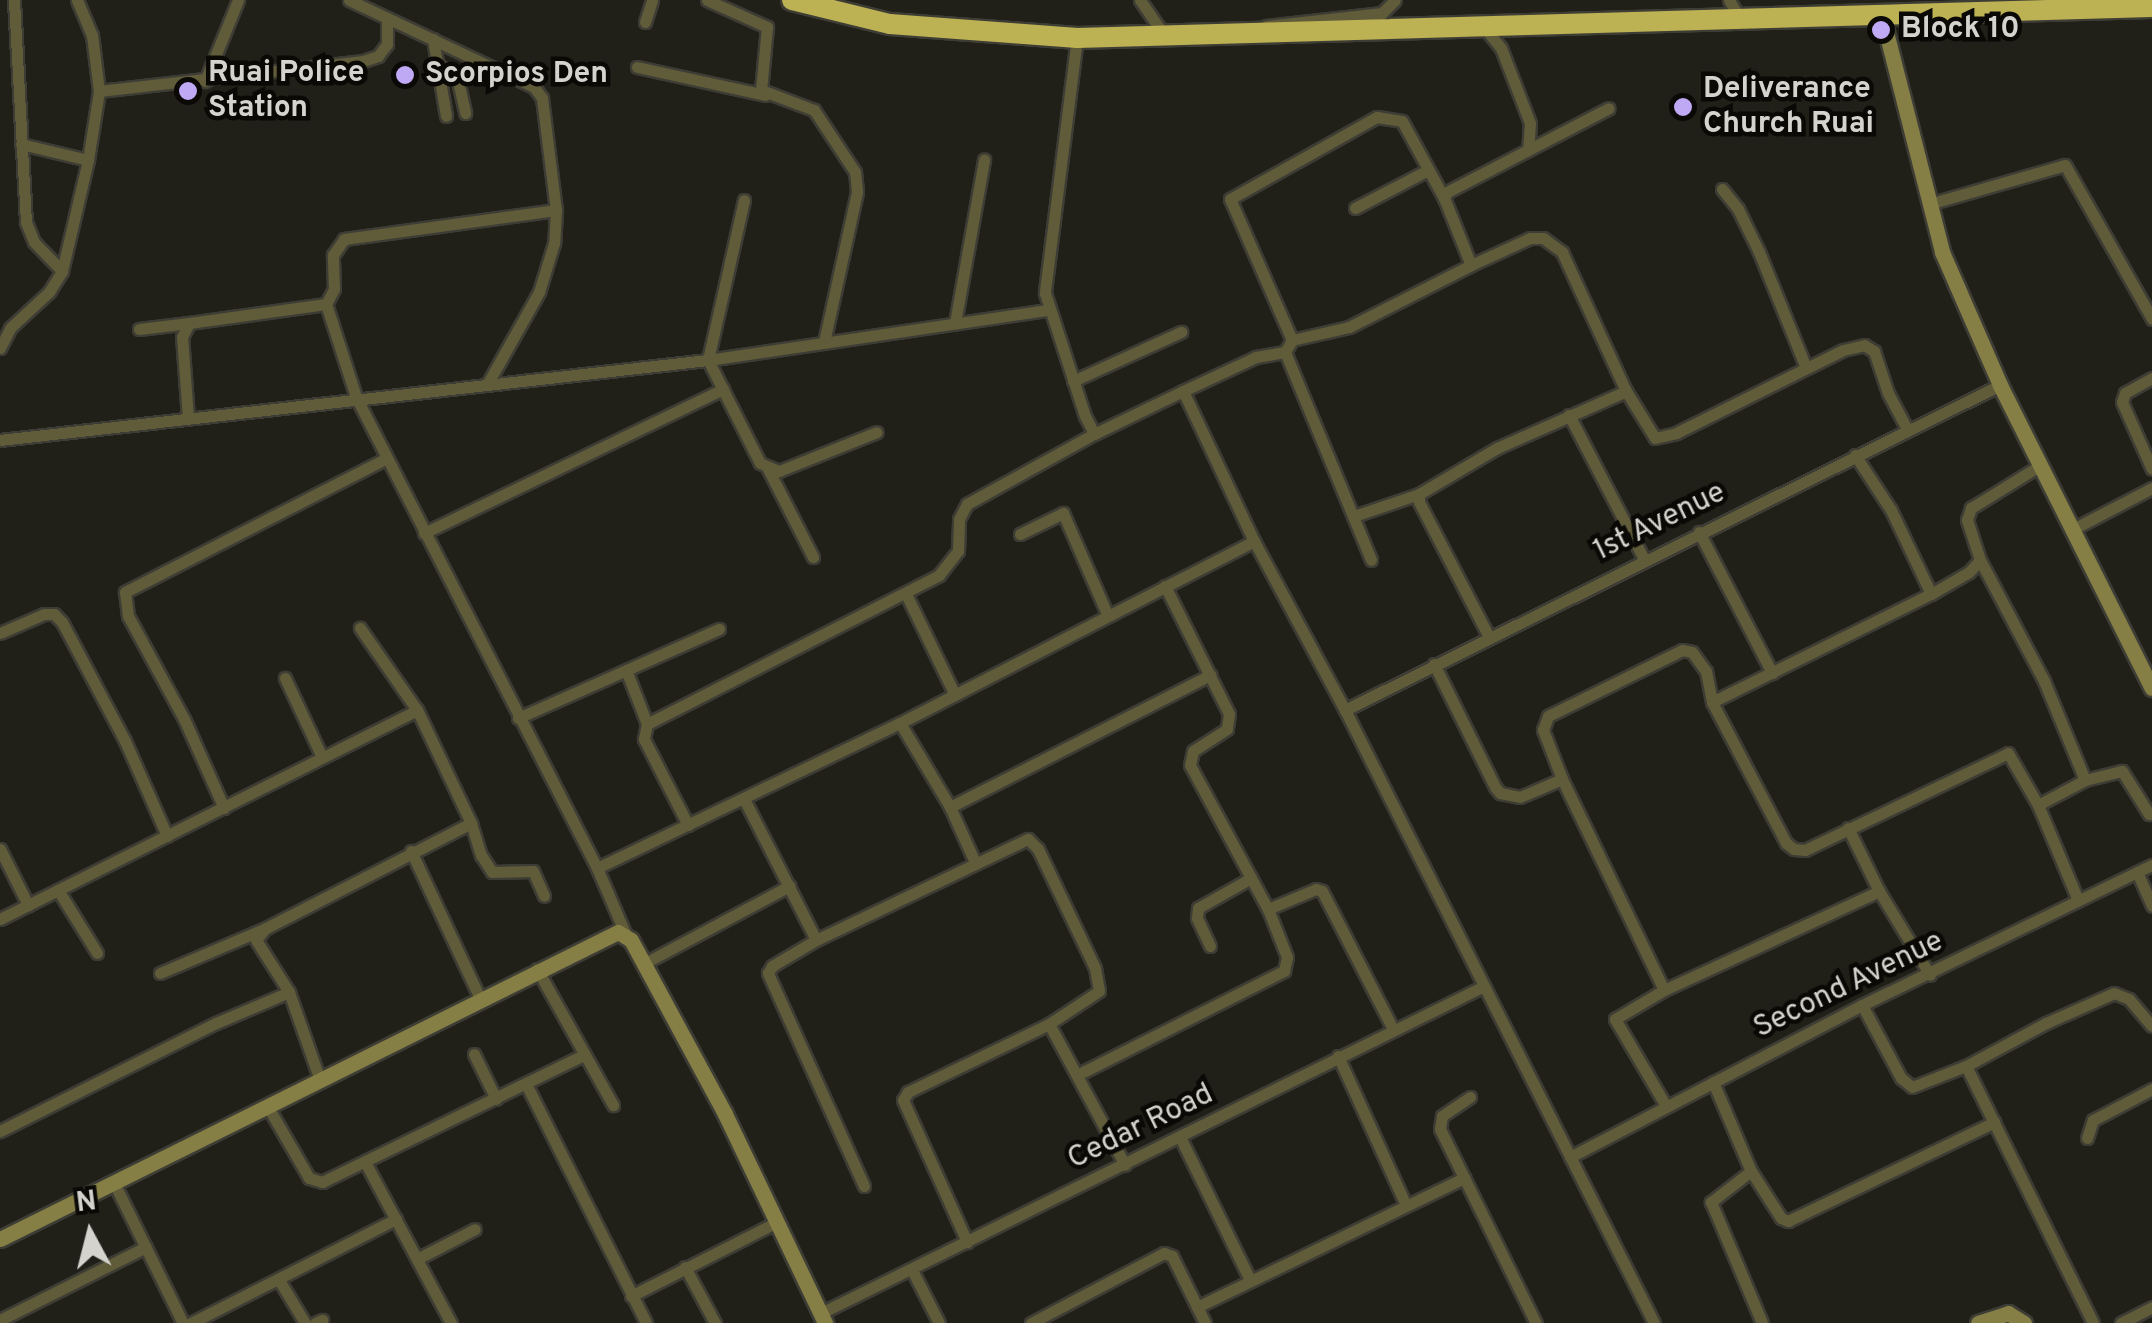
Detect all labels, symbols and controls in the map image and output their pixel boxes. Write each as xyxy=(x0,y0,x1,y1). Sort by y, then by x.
place label: Block 10 xyxy=(1901,12,2020,48)
marker: Block 10 xyxy=(1870,19,1892,41)
place label: Ruai Police Station xyxy=(208,56,365,126)
place label: Scorpios Den xyxy=(425,57,608,93)
marker: Scorpios Den xyxy=(394,64,416,86)
place label: Deliverance Church Ruai xyxy=(1703,72,1874,142)
marker: Ruai Police Station xyxy=(177,80,199,102)
marker: Deliverance Church Ruai xyxy=(1672,96,1694,118)
street label: 1st Avenue xyxy=(1588,475,1732,571)
street label: Second Avenue xyxy=(1748,924,1950,1048)
street label: Cedar Road xyxy=(1062,1077,1220,1179)
north arrow xyxy=(40,1183,140,1283)
text: N xyxy=(74,1184,99,1222)

